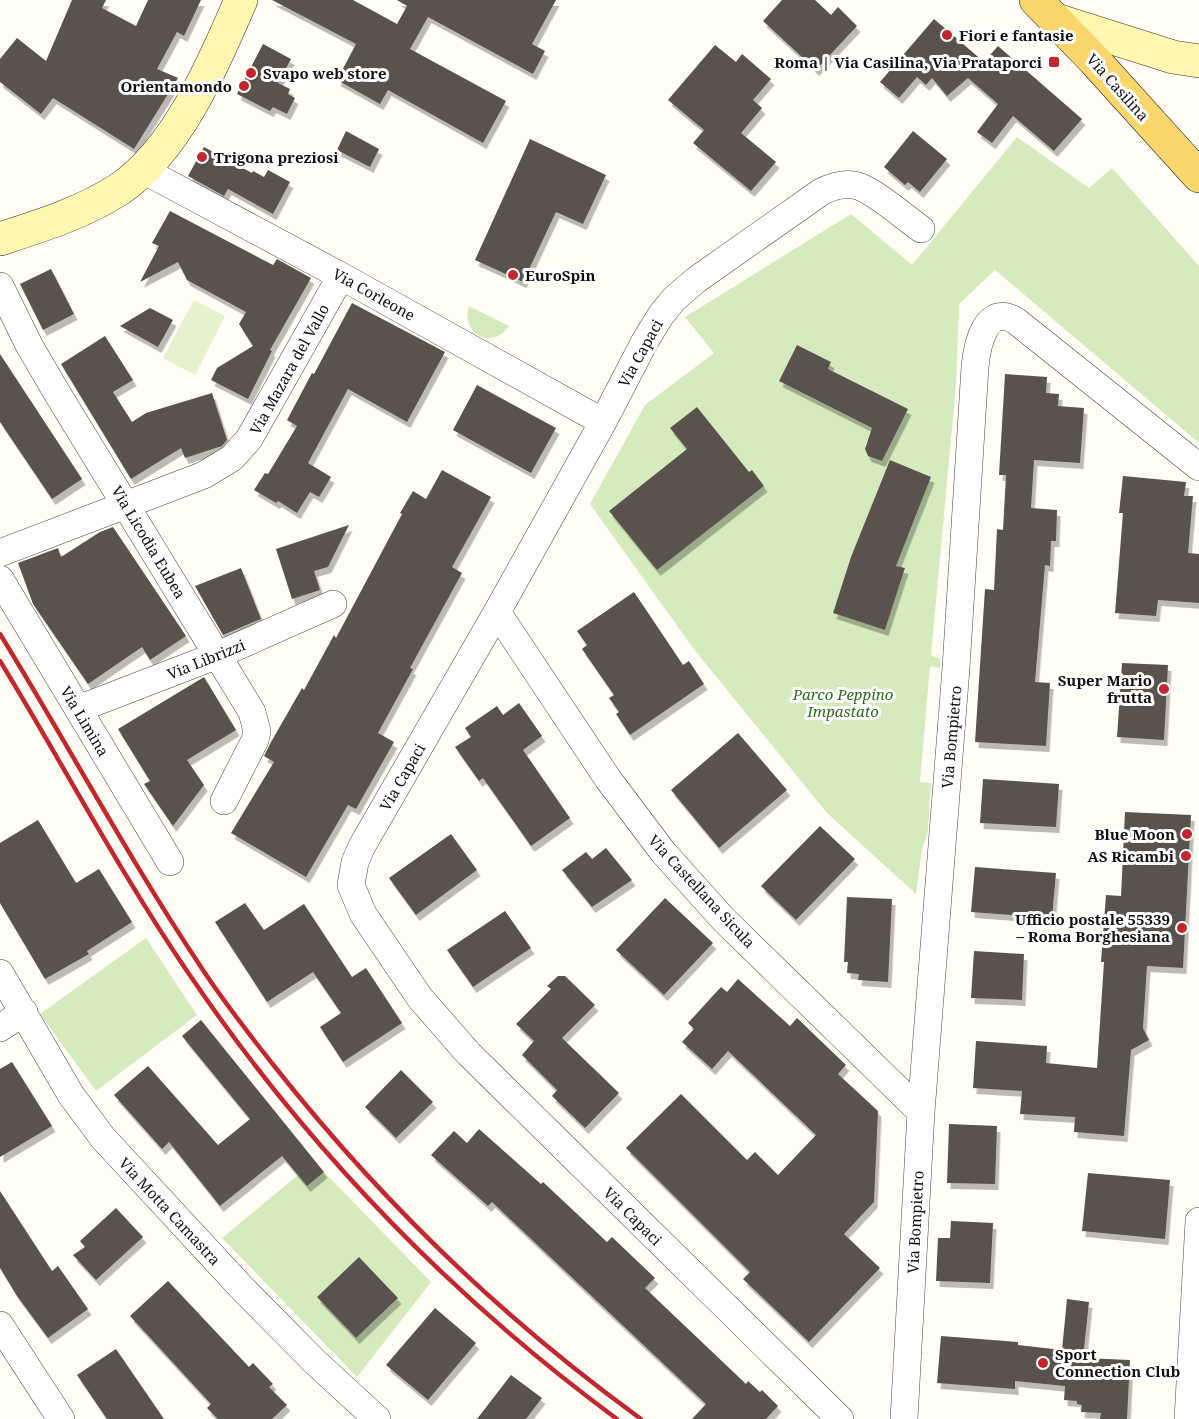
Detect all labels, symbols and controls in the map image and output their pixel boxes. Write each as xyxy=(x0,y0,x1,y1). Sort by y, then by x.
place label: Fiori e fantasie xyxy=(959,25,1074,45)
marker: Fiori e fantasie xyxy=(940,28,954,42)
street label: Via Casilina xyxy=(1082,49,1154,125)
place label: Roma | Via Casilina, Via Prataporci xyxy=(774,52,1043,72)
marker: Roma | Via Casilina, Via Prataporci xyxy=(1047,55,1061,69)
place label: Svapo web store xyxy=(263,63,387,83)
marker: Svapo web store xyxy=(244,66,258,80)
place label: Orientamondo xyxy=(120,76,232,96)
marker: Orientamondo xyxy=(237,79,251,93)
place label: Trigona preziosi xyxy=(214,147,339,167)
marker: Trigona preziosi xyxy=(195,150,209,164)
street label: Via Corleone xyxy=(329,263,419,325)
place label: EuroSpin xyxy=(525,265,596,285)
marker: EuroSpin xyxy=(506,268,520,282)
street label: Via Mazara del Vallo xyxy=(245,300,333,438)
street label: Via Capaci xyxy=(613,315,667,391)
street label: Via Licodia Eubea xyxy=(107,482,191,602)
street label: Via Librizzi xyxy=(164,634,248,684)
place label: Super Mario frutta xyxy=(1058,670,1152,707)
street label: Via Limina xyxy=(56,682,114,760)
marker: Super Mario frutta xyxy=(1157,682,1171,696)
park label: Parco Peppino Impastato xyxy=(792,684,893,721)
street label: Via Bompietro xyxy=(937,685,965,789)
street label: Via Capaci xyxy=(375,739,429,814)
place label: Blue Moon xyxy=(1094,824,1175,844)
marker: Blue Moon xyxy=(1180,827,1194,841)
street label: Via Castellana Sicula xyxy=(644,830,760,952)
place label: AS Ricambi xyxy=(1087,846,1175,866)
marker: AS Ricambi xyxy=(1179,849,1193,863)
place label: Ufficio postale 55339 – Roma Borghesiana xyxy=(1015,909,1170,946)
marker: Ufficio postale 55339 – Roma Borghesiana xyxy=(1175,921,1189,935)
street label: Via Motta Camastra xyxy=(115,1153,225,1269)
street label: Via Bompietro xyxy=(902,1170,928,1274)
street label: Via Capaci xyxy=(599,1182,667,1250)
place label: Sport Connection Club xyxy=(1055,1344,1181,1381)
marker: Sport Connection Club xyxy=(1036,1356,1050,1370)

